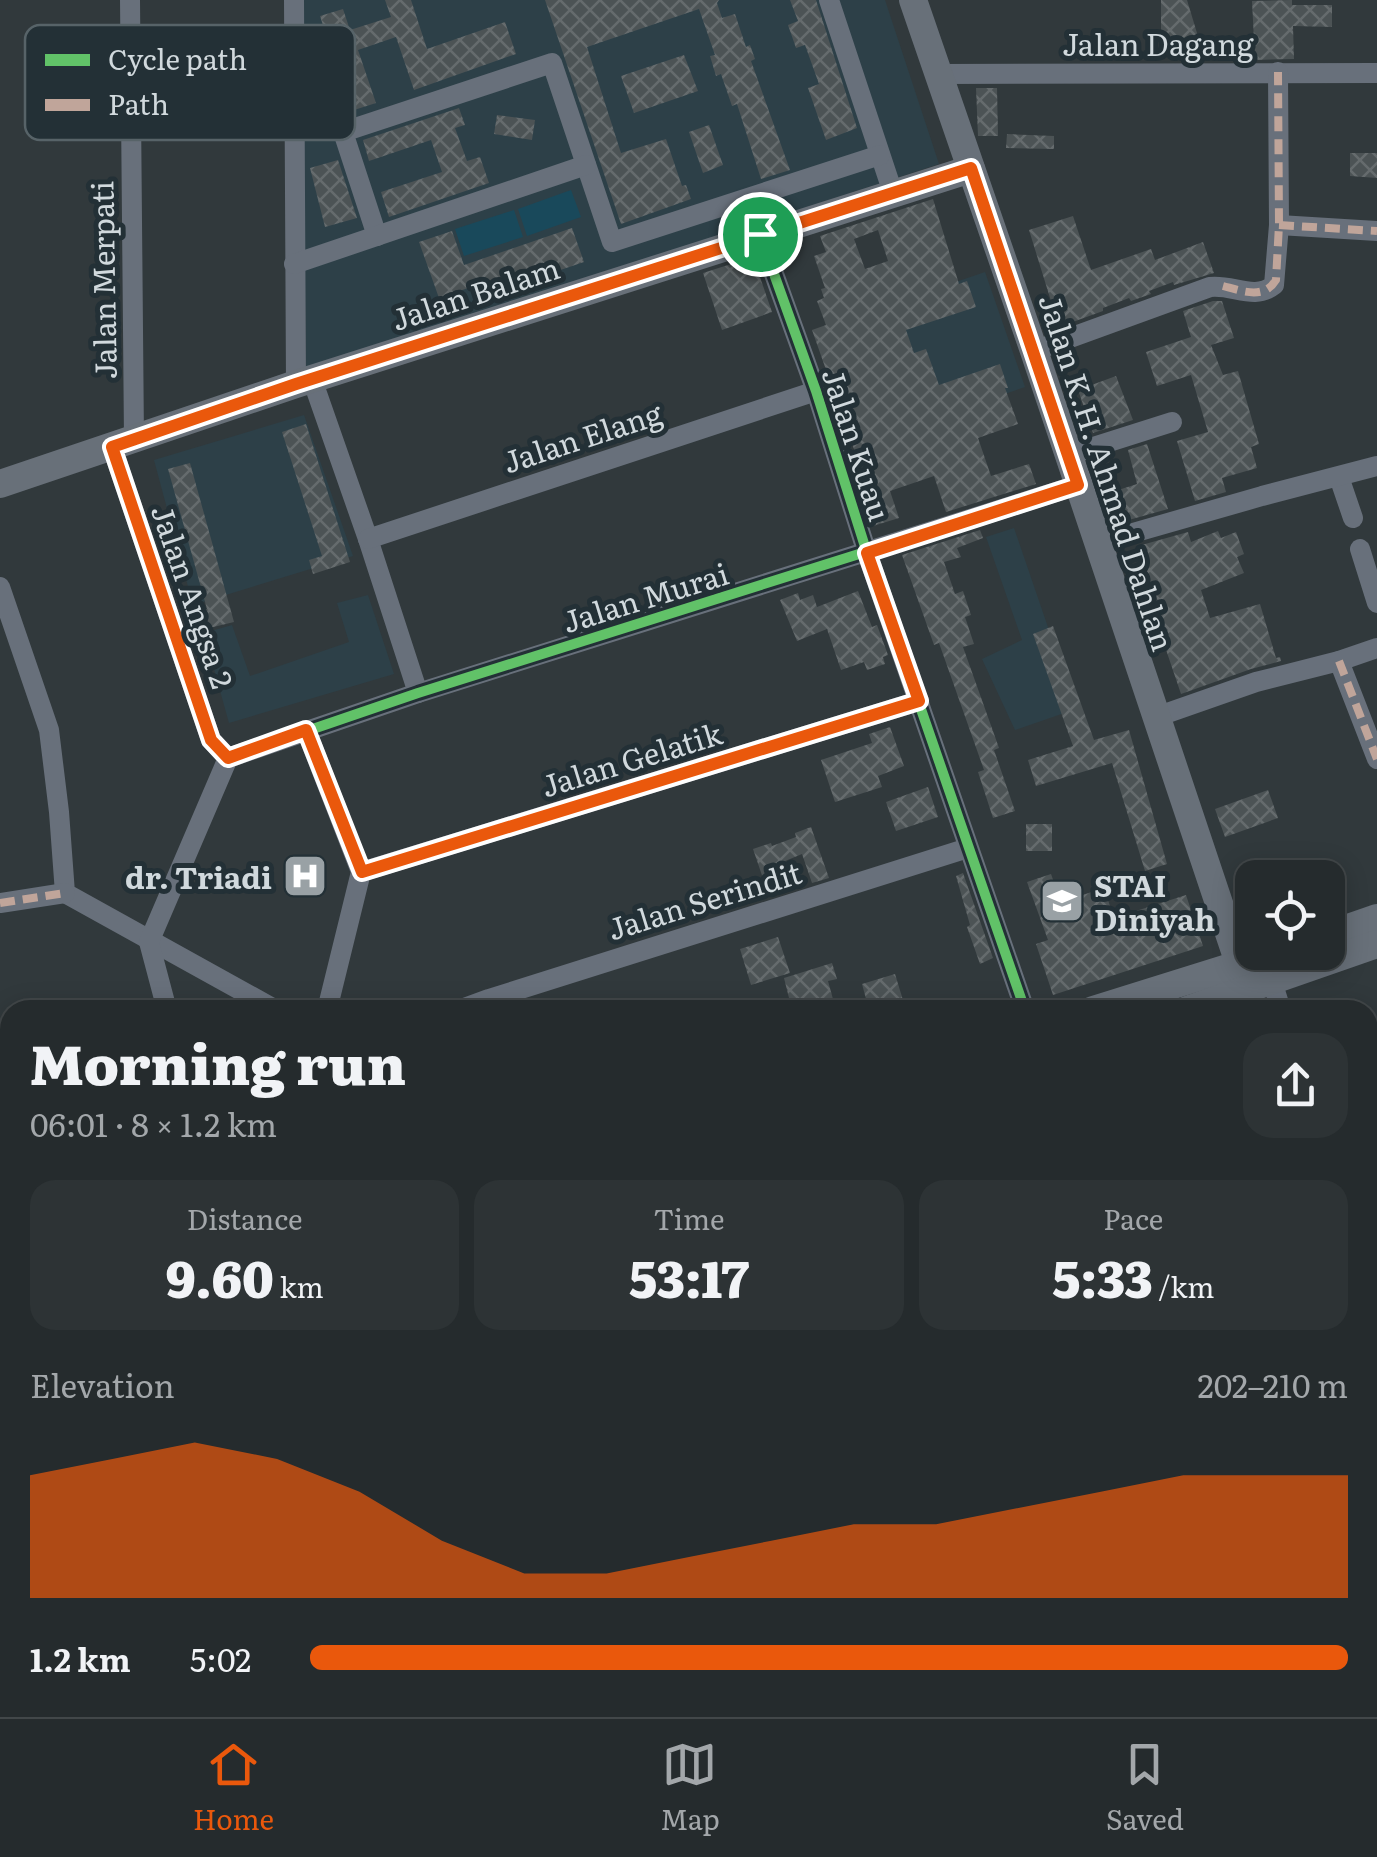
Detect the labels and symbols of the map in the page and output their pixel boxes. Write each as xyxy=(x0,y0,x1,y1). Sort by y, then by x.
street label: Jalan Dagang xyxy=(1062,21,1254,65)
legend xyxy=(25,25,355,140)
text: Cycle path xyxy=(108,37,247,79)
text: Path xyxy=(108,82,169,124)
street label: Jalan Merpati xyxy=(78,180,126,380)
pin xyxy=(718,192,803,277)
street label: Jalan Balam xyxy=(385,244,565,340)
street label: Jalan K.H. Ahmad Dahlan xyxy=(1029,288,1187,656)
street label: Jalan Kuau xyxy=(813,362,903,526)
street label: Jalan Elang xyxy=(497,390,667,482)
street label: Jalan Angsa 2 xyxy=(142,498,246,694)
street label: Jalan Murai xyxy=(557,550,733,642)
street label: Jalan Gelatik xyxy=(535,709,727,806)
street label: Jalan Serindit xyxy=(602,849,806,949)
hospital icon: dr. Triadi xyxy=(282,853,328,899)
place label: dr. Triadi xyxy=(125,854,272,898)
place label: STAI Diniyah xyxy=(1094,862,1215,940)
school or university icon: STAI Diniyah xyxy=(1039,878,1085,924)

